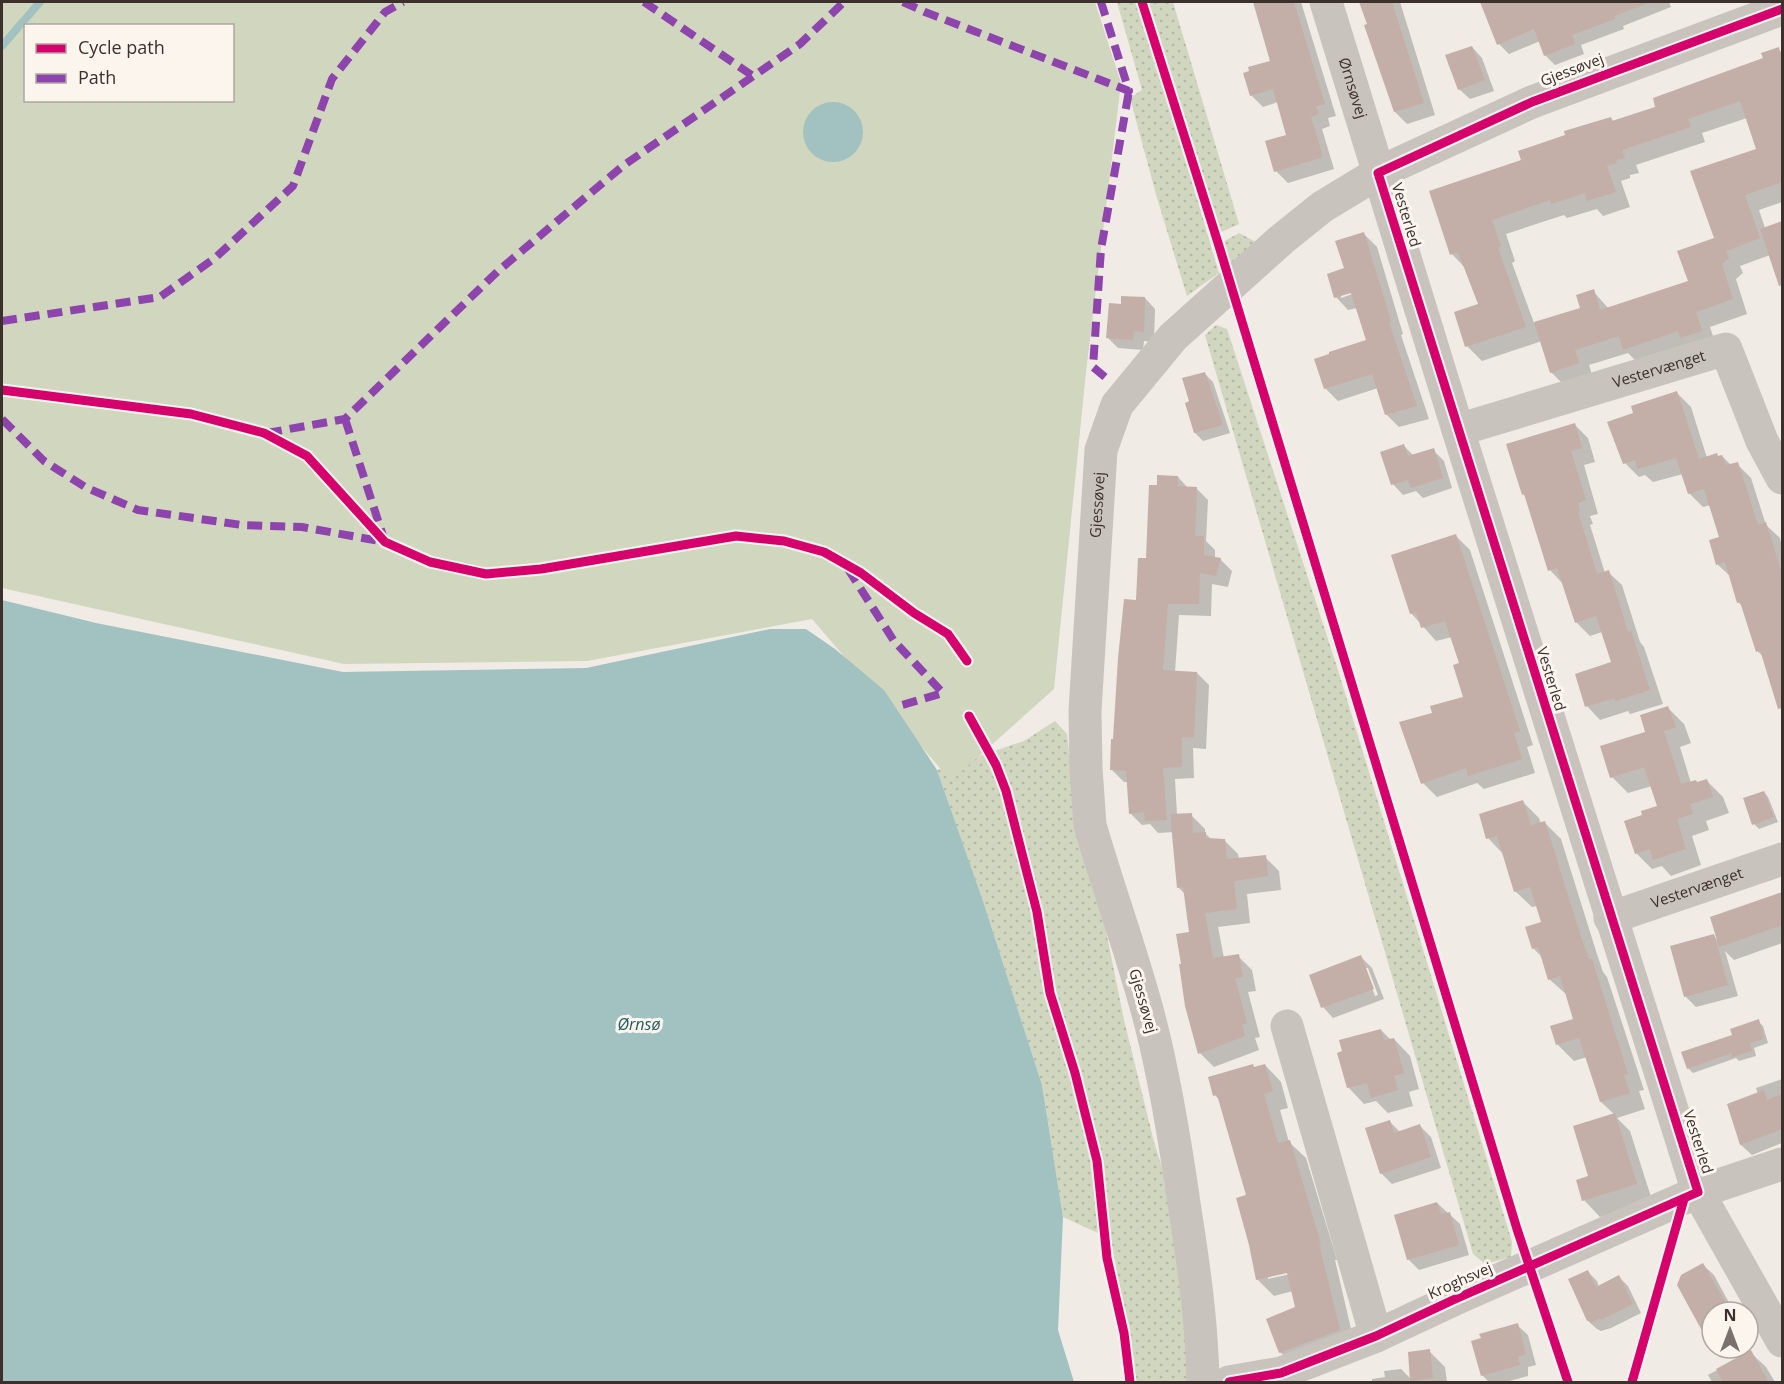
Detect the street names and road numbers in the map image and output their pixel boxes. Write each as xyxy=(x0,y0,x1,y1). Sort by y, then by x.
street label: Gjessøvej xyxy=(1537,48,1606,90)
street label: Ørnsøvej xyxy=(1335,55,1372,121)
street label: Vesterled xyxy=(1388,180,1426,249)
street label: Vestervænget xyxy=(1610,345,1708,392)
street label: Gjessøvej xyxy=(1085,471,1109,539)
street label: Vesterled xyxy=(1533,644,1571,713)
street label: Vestervænget xyxy=(1648,862,1745,912)
street label: Gjessøvej xyxy=(1125,966,1163,1035)
street label: Vesterled xyxy=(1679,1107,1719,1176)
street label: Kroghsvej xyxy=(1424,1257,1495,1303)

